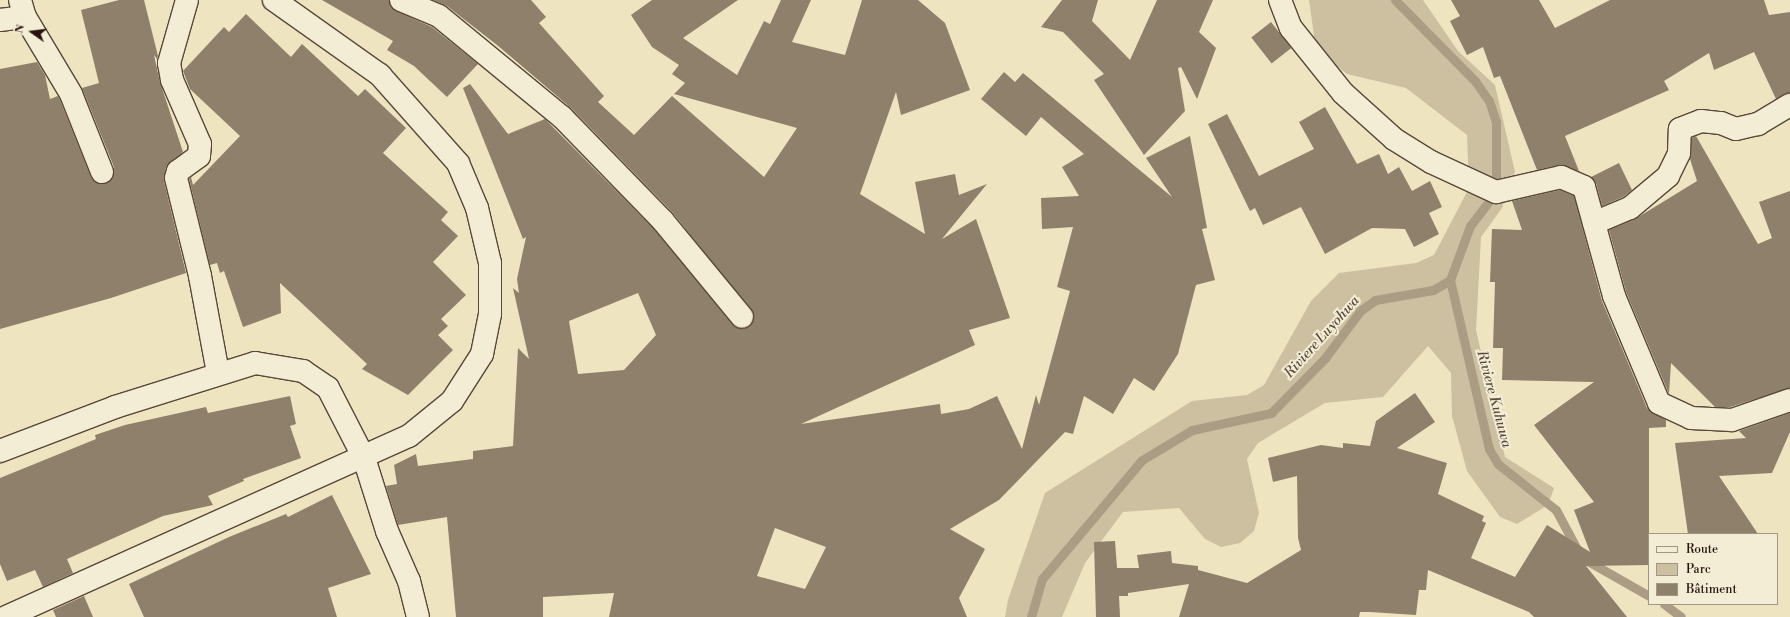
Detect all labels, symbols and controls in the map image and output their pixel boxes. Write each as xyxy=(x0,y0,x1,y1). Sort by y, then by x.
north arrow xyxy=(12,12,52,52)
text: N xyxy=(13,23,28,35)
water label: Riviere Luyohwa xyxy=(1281,293,1363,381)
water label: Riviere Kuhuwa xyxy=(1473,349,1515,449)
legend xyxy=(1648,533,1778,605)
text: Route xyxy=(1686,542,1718,557)
text: Parc xyxy=(1686,562,1711,577)
text: Bâtiment xyxy=(1686,582,1737,597)

